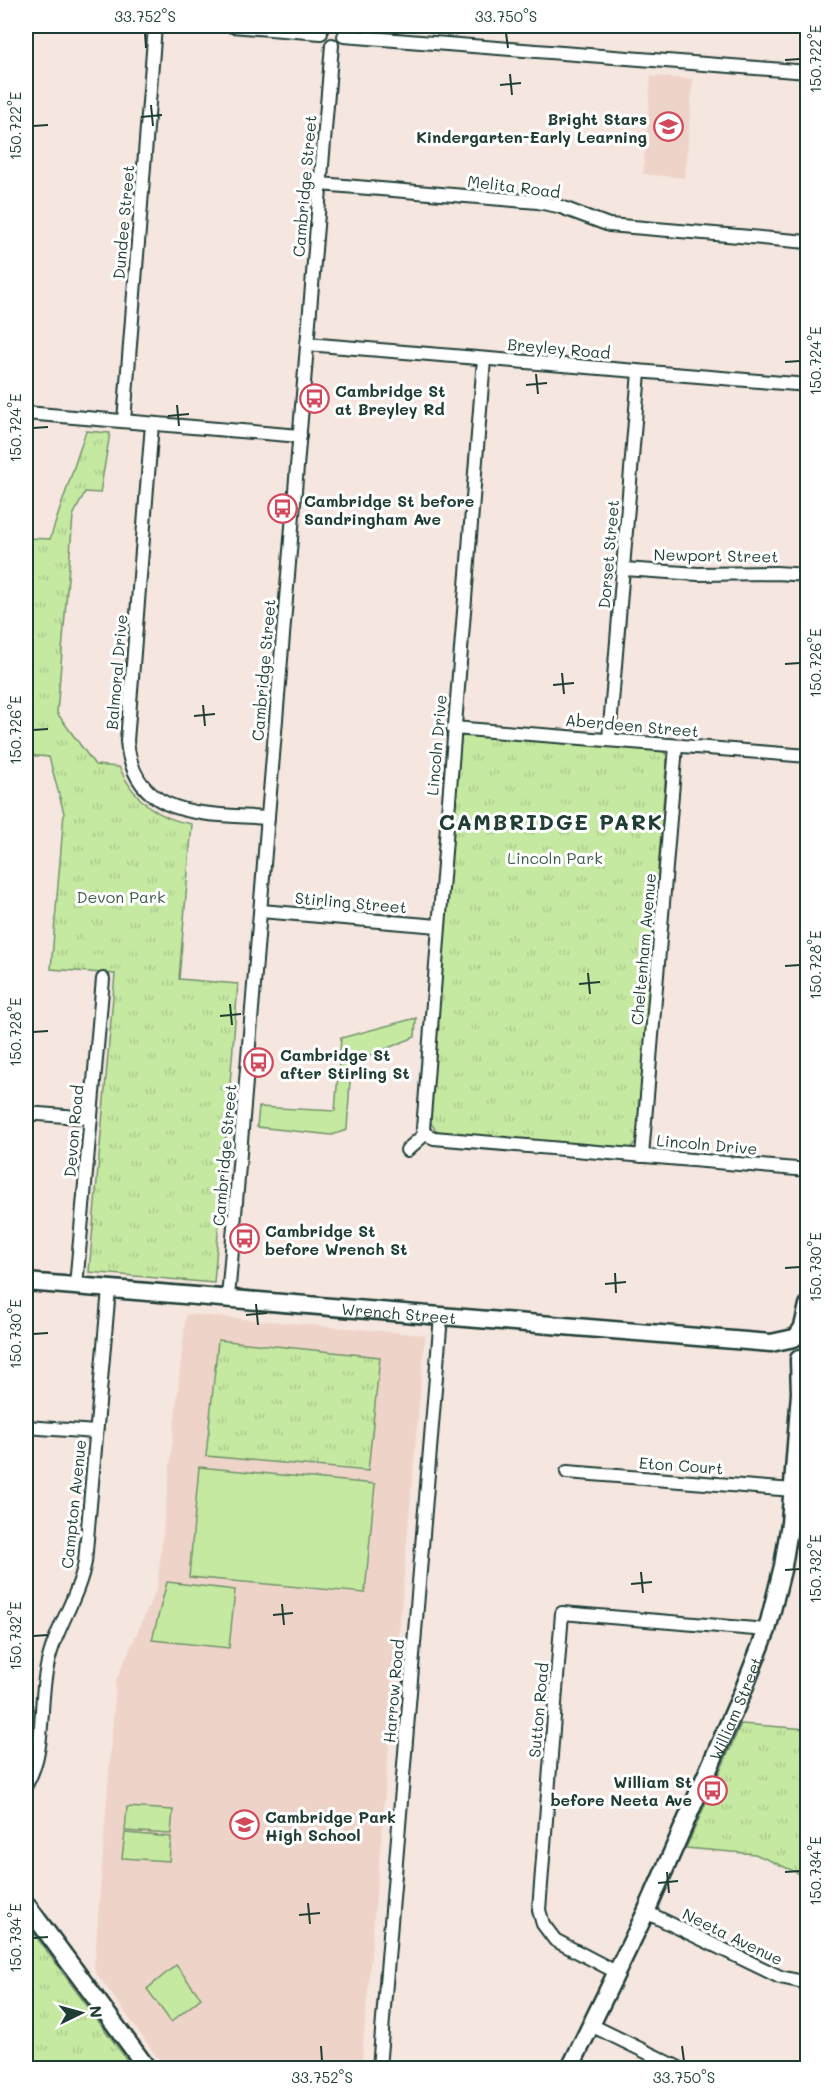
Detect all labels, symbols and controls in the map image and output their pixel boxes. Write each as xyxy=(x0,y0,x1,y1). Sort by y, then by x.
text: 33.752°S xyxy=(114,6,176,26)
text: 33.750°S xyxy=(475,6,537,26)
text: 150.722°E xyxy=(805,24,825,93)
text: 150.722°E xyxy=(5,91,25,160)
place label: Bright Stars Kindergarten-Early Learning xyxy=(416,108,647,147)
school or university icon: Bright Stars Kindergarten-Early Learning xyxy=(652,111,684,143)
street label: Cambridge Street xyxy=(287,114,321,258)
street label: Dundee Street xyxy=(108,164,138,280)
street label: Melita Road xyxy=(466,170,562,202)
text: 150.724°E xyxy=(805,326,825,396)
street label: Breyley Road xyxy=(507,333,611,363)
place label: Cambridge St at Breyley Rd xyxy=(335,380,445,419)
bus stop icon: Cambridge St at Breyley Rd xyxy=(298,383,330,415)
text: 150.724°E xyxy=(5,393,25,463)
place label: Cambridge St before Sandringham Ave xyxy=(304,490,474,529)
bus stop icon: Cambridge St before Sandringham Ave xyxy=(267,493,299,525)
street label: Dorset Street xyxy=(593,499,623,609)
street label: Newport Street xyxy=(654,543,778,567)
street label: Cambridge Street xyxy=(246,598,280,742)
street label: Balmoral Drive xyxy=(101,614,131,730)
text: 150.726°E xyxy=(805,628,825,698)
street label: Lincoln Drive xyxy=(421,694,451,796)
text: 150.726°E xyxy=(5,695,25,765)
street label: Aberdeen Street xyxy=(564,709,700,741)
district label: CAMBRIDGE PARK xyxy=(439,807,663,836)
park label: Lincoln Park xyxy=(507,847,603,868)
street label: Cheltenham Avenue xyxy=(626,872,660,1026)
park label: Devon Park xyxy=(76,886,166,907)
street label: Stirling Street xyxy=(294,887,408,917)
text: 150.728°E xyxy=(805,930,825,1000)
text: 150.728°E xyxy=(5,997,25,1067)
place label: Cambridge St after Stirling St xyxy=(280,1044,410,1083)
bus stop icon: Cambridge St after Stirling St xyxy=(243,1047,275,1079)
street label: Cambridge Street xyxy=(207,1083,241,1227)
street label: Devon Road xyxy=(59,1084,87,1178)
street label: Lincoln Drive xyxy=(656,1129,758,1159)
place label: Cambridge St before Wrench St xyxy=(265,1220,407,1259)
bus stop icon: Cambridge St before Wrench St xyxy=(228,1223,260,1255)
text: 150.730°E xyxy=(805,1232,825,1302)
street label: Wrench Street xyxy=(340,1297,457,1328)
text: 150.730°E xyxy=(5,1299,25,1369)
street label: Campton Avenue xyxy=(56,1438,90,1570)
street label: Eton Court xyxy=(638,1452,724,1478)
text: 150.732°E xyxy=(805,1534,825,1604)
text: 150.732°E xyxy=(5,1601,25,1671)
street label: Harrow Road xyxy=(378,1638,408,1744)
street label: William Street xyxy=(704,1653,766,1763)
street label: Sutton Road xyxy=(523,1662,553,1758)
place label: William St before Neeta Ave xyxy=(550,1771,692,1810)
bus stop icon: William St before Neeta Ave xyxy=(697,1774,729,1806)
place label: Cambridge Park High School xyxy=(265,1806,396,1845)
school or university icon: Cambridge Park High School xyxy=(228,1809,260,1841)
text: 150.734°E xyxy=(805,1836,825,1906)
text: 150.734°E xyxy=(5,1903,25,1973)
street label: Neeta Avenue xyxy=(679,1903,787,1969)
north arrow xyxy=(51,1983,111,2043)
text: N xyxy=(85,2005,107,2019)
text: 33.752°S xyxy=(291,2067,353,2087)
text: 33.750°S xyxy=(653,2067,715,2087)

